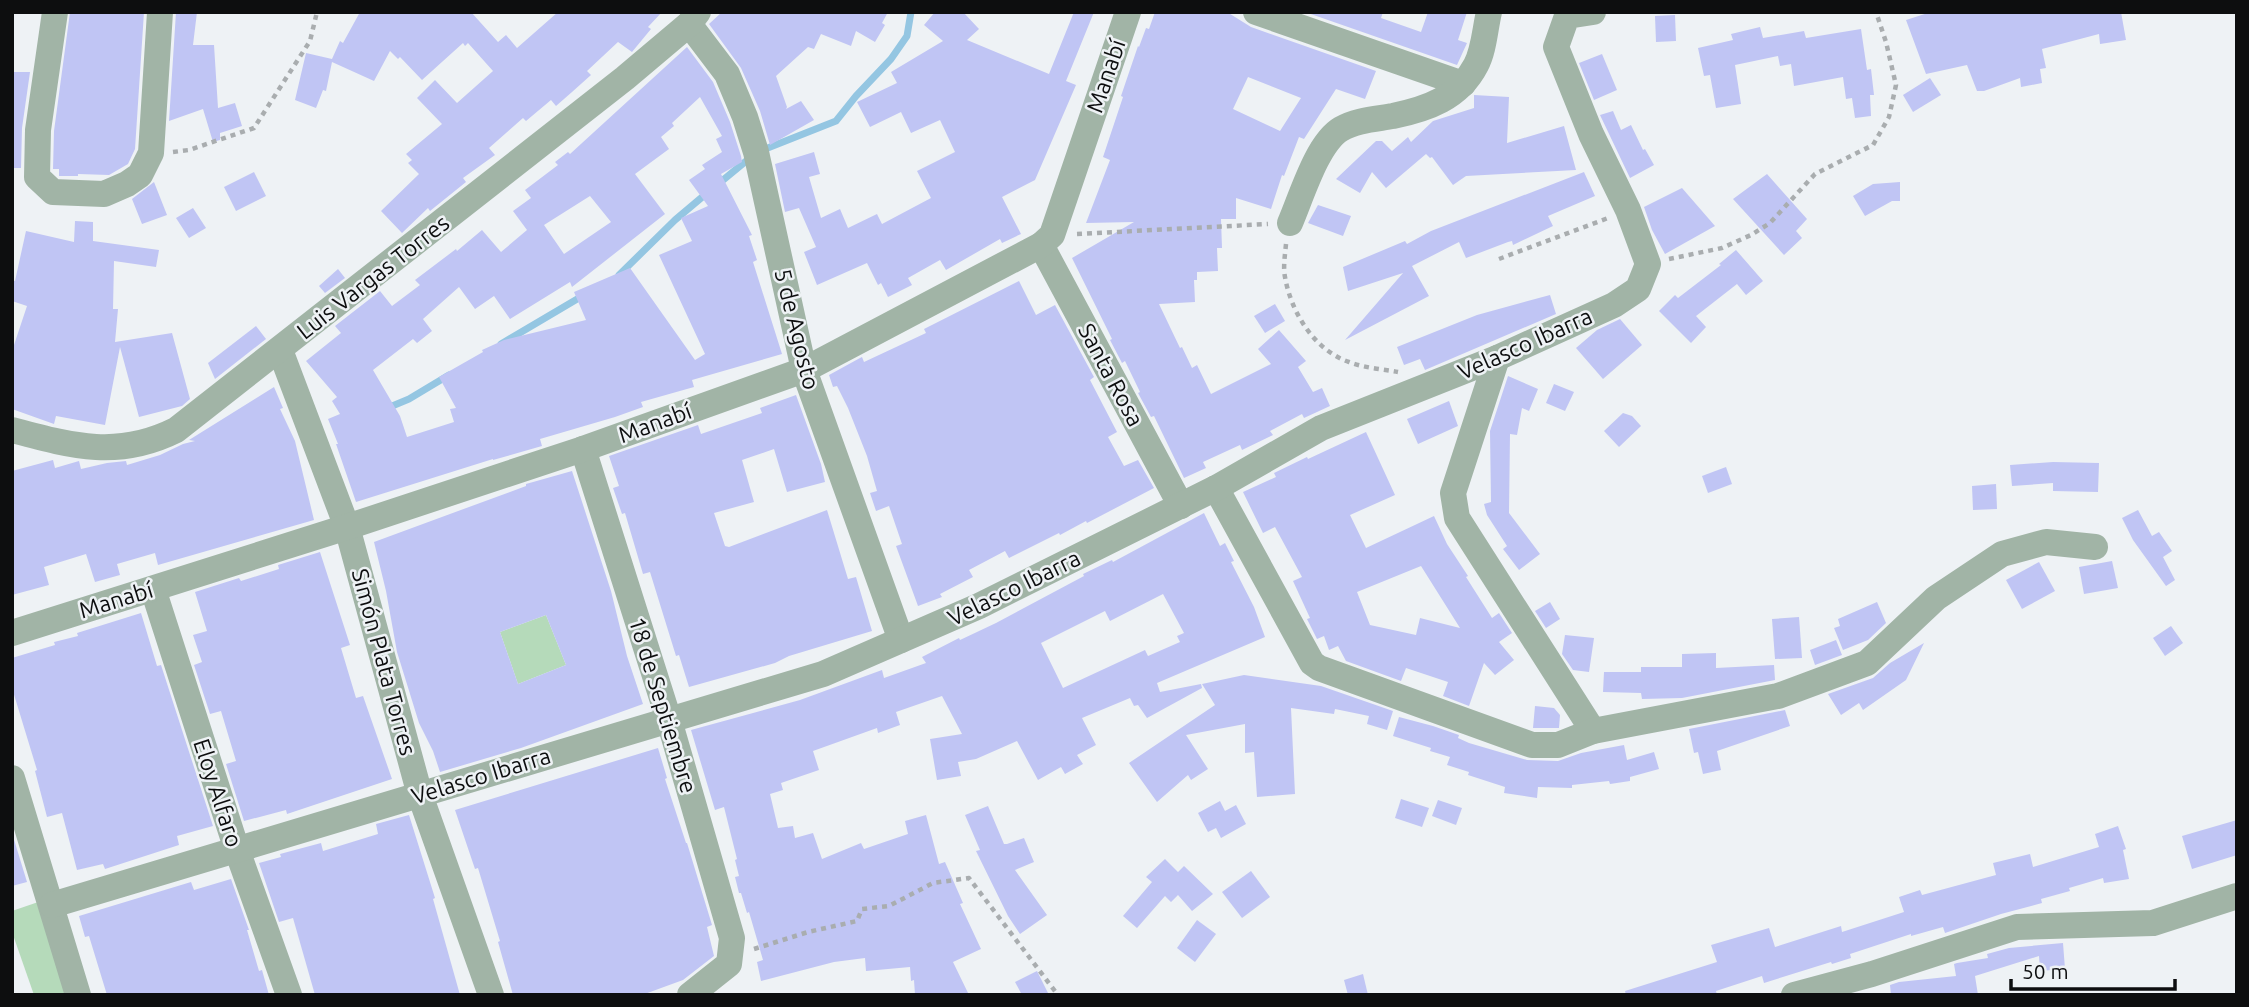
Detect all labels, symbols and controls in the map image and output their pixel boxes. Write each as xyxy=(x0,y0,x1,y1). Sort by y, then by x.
street label: Manabí xyxy=(1081,36,1130,116)
street label: Luis Vargas Torres xyxy=(292,210,454,344)
street label: 5 de Agosto xyxy=(770,266,825,392)
street label: Velasco Ibarra xyxy=(1454,303,1596,384)
street label: Santa Rosa xyxy=(1074,319,1149,430)
street label: Manabí xyxy=(615,398,695,447)
street label: Velasco Ibarra xyxy=(944,545,1084,630)
street label: Simón Plata Torres xyxy=(348,566,421,758)
street label: Manabí xyxy=(76,576,156,623)
street label: 18 de Septiembre xyxy=(625,614,702,796)
street label: Eloy Alfaro xyxy=(189,736,248,850)
street label: Velasco Ibarra xyxy=(408,743,553,809)
scale bar xyxy=(2011,948,2176,992)
text: 50 m xyxy=(2022,959,2069,983)

